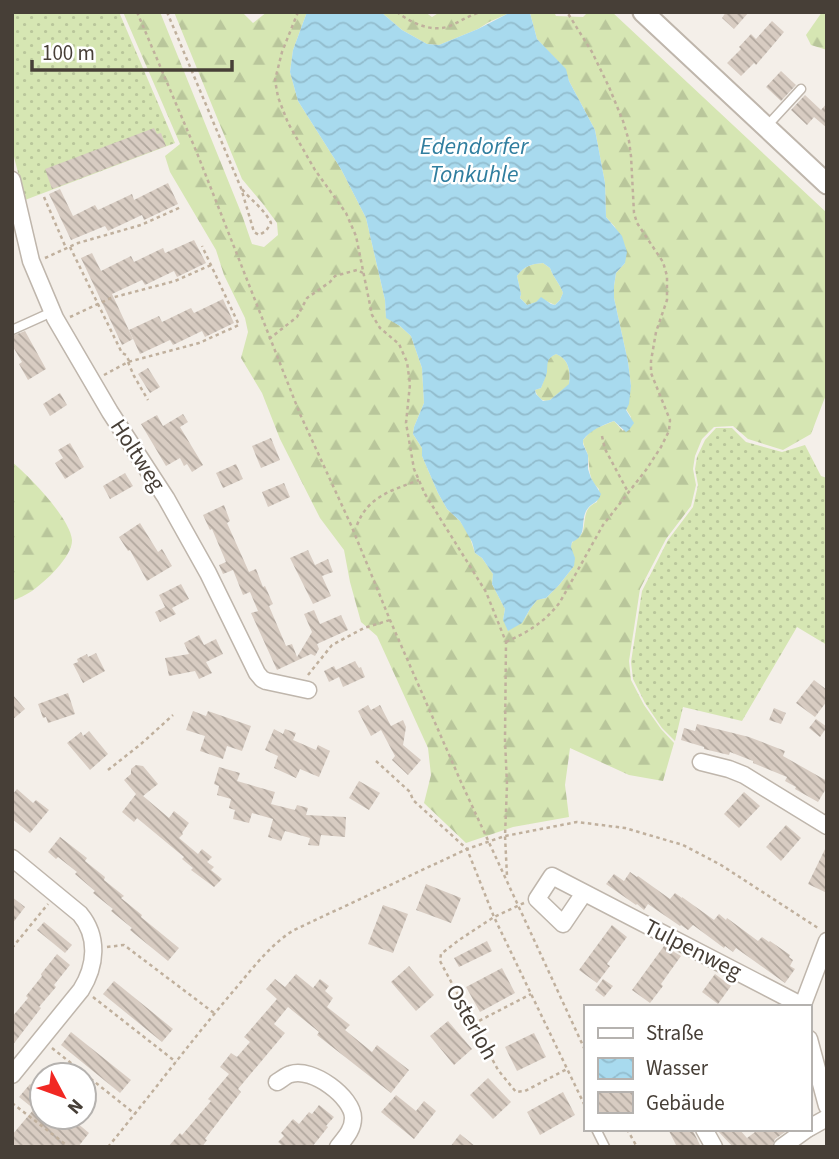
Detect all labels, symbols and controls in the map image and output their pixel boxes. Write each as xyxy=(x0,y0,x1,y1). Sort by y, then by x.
scale bar xyxy=(32,28,231,72)
text: 100 m xyxy=(42,38,95,68)
water label: Edendorfer Tonkuhle xyxy=(420,129,530,192)
street label: Holtweg xyxy=(102,412,174,498)
street label: Tulpenweg xyxy=(638,910,748,988)
street label: Osterloh xyxy=(438,978,506,1066)
legend xyxy=(584,1005,811,1131)
text: Straße xyxy=(646,1018,704,1048)
text: Wasser xyxy=(646,1053,709,1083)
north arrow xyxy=(28,1061,98,1131)
text: Gebäude xyxy=(646,1088,725,1118)
text: N xyxy=(60,1093,89,1120)

